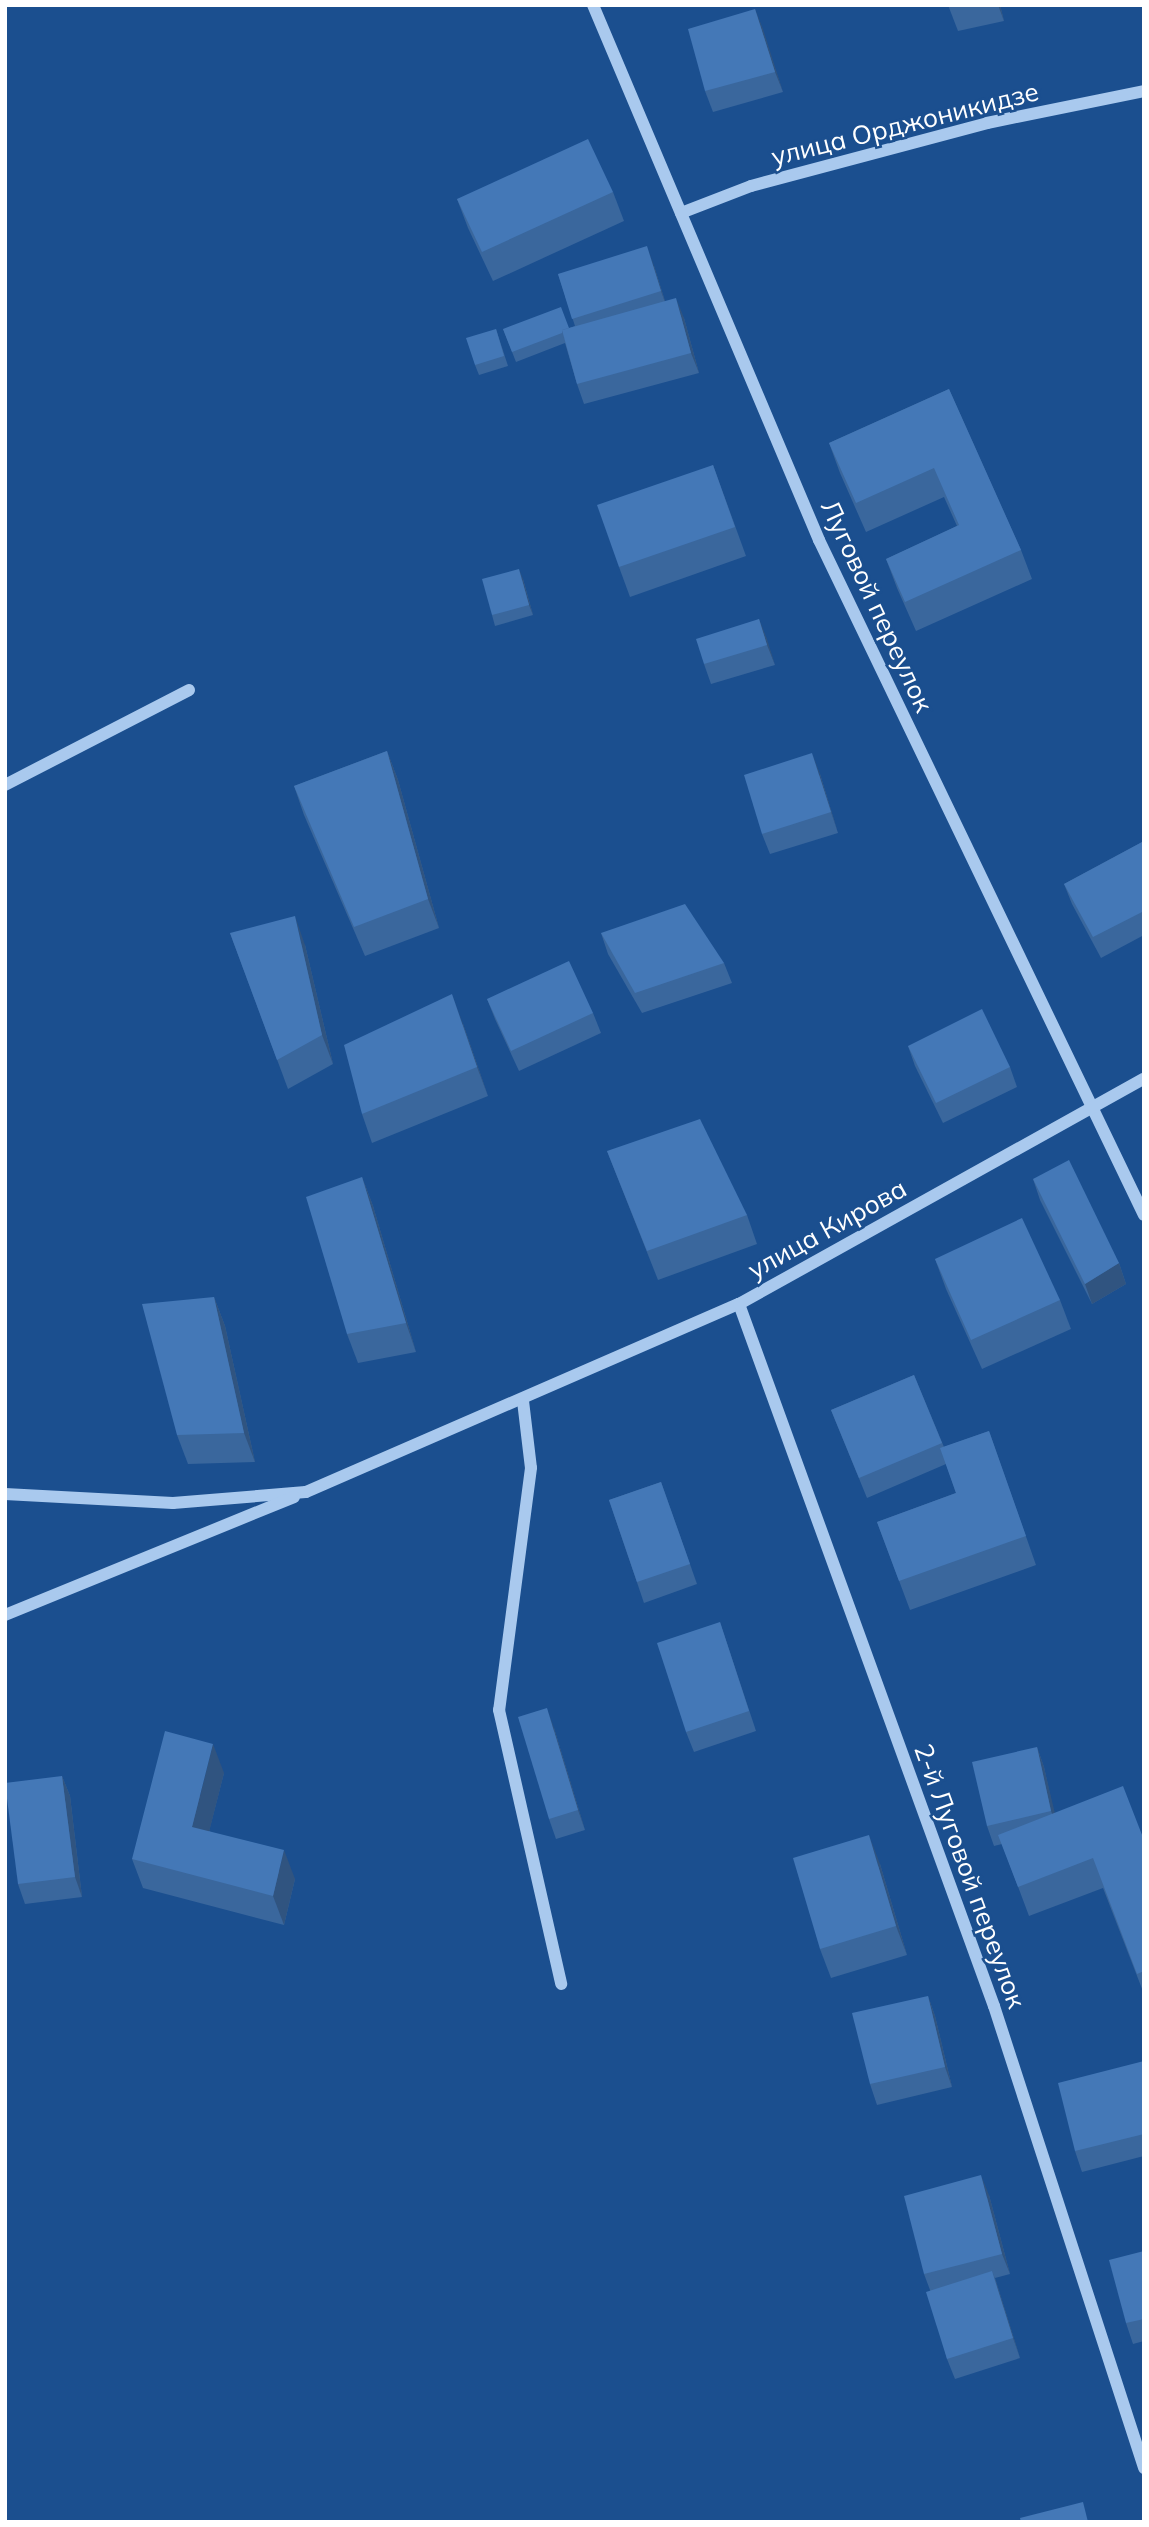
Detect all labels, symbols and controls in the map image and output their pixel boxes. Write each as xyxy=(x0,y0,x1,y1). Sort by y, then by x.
street label: улица Орджоникидзе xyxy=(768,76,1042,172)
street label: Луговой переулок xyxy=(814,495,940,717)
street label: улица Кирова xyxy=(742,1173,912,1285)
street label: 2-й Луговой переулок xyxy=(908,1740,1032,2012)

